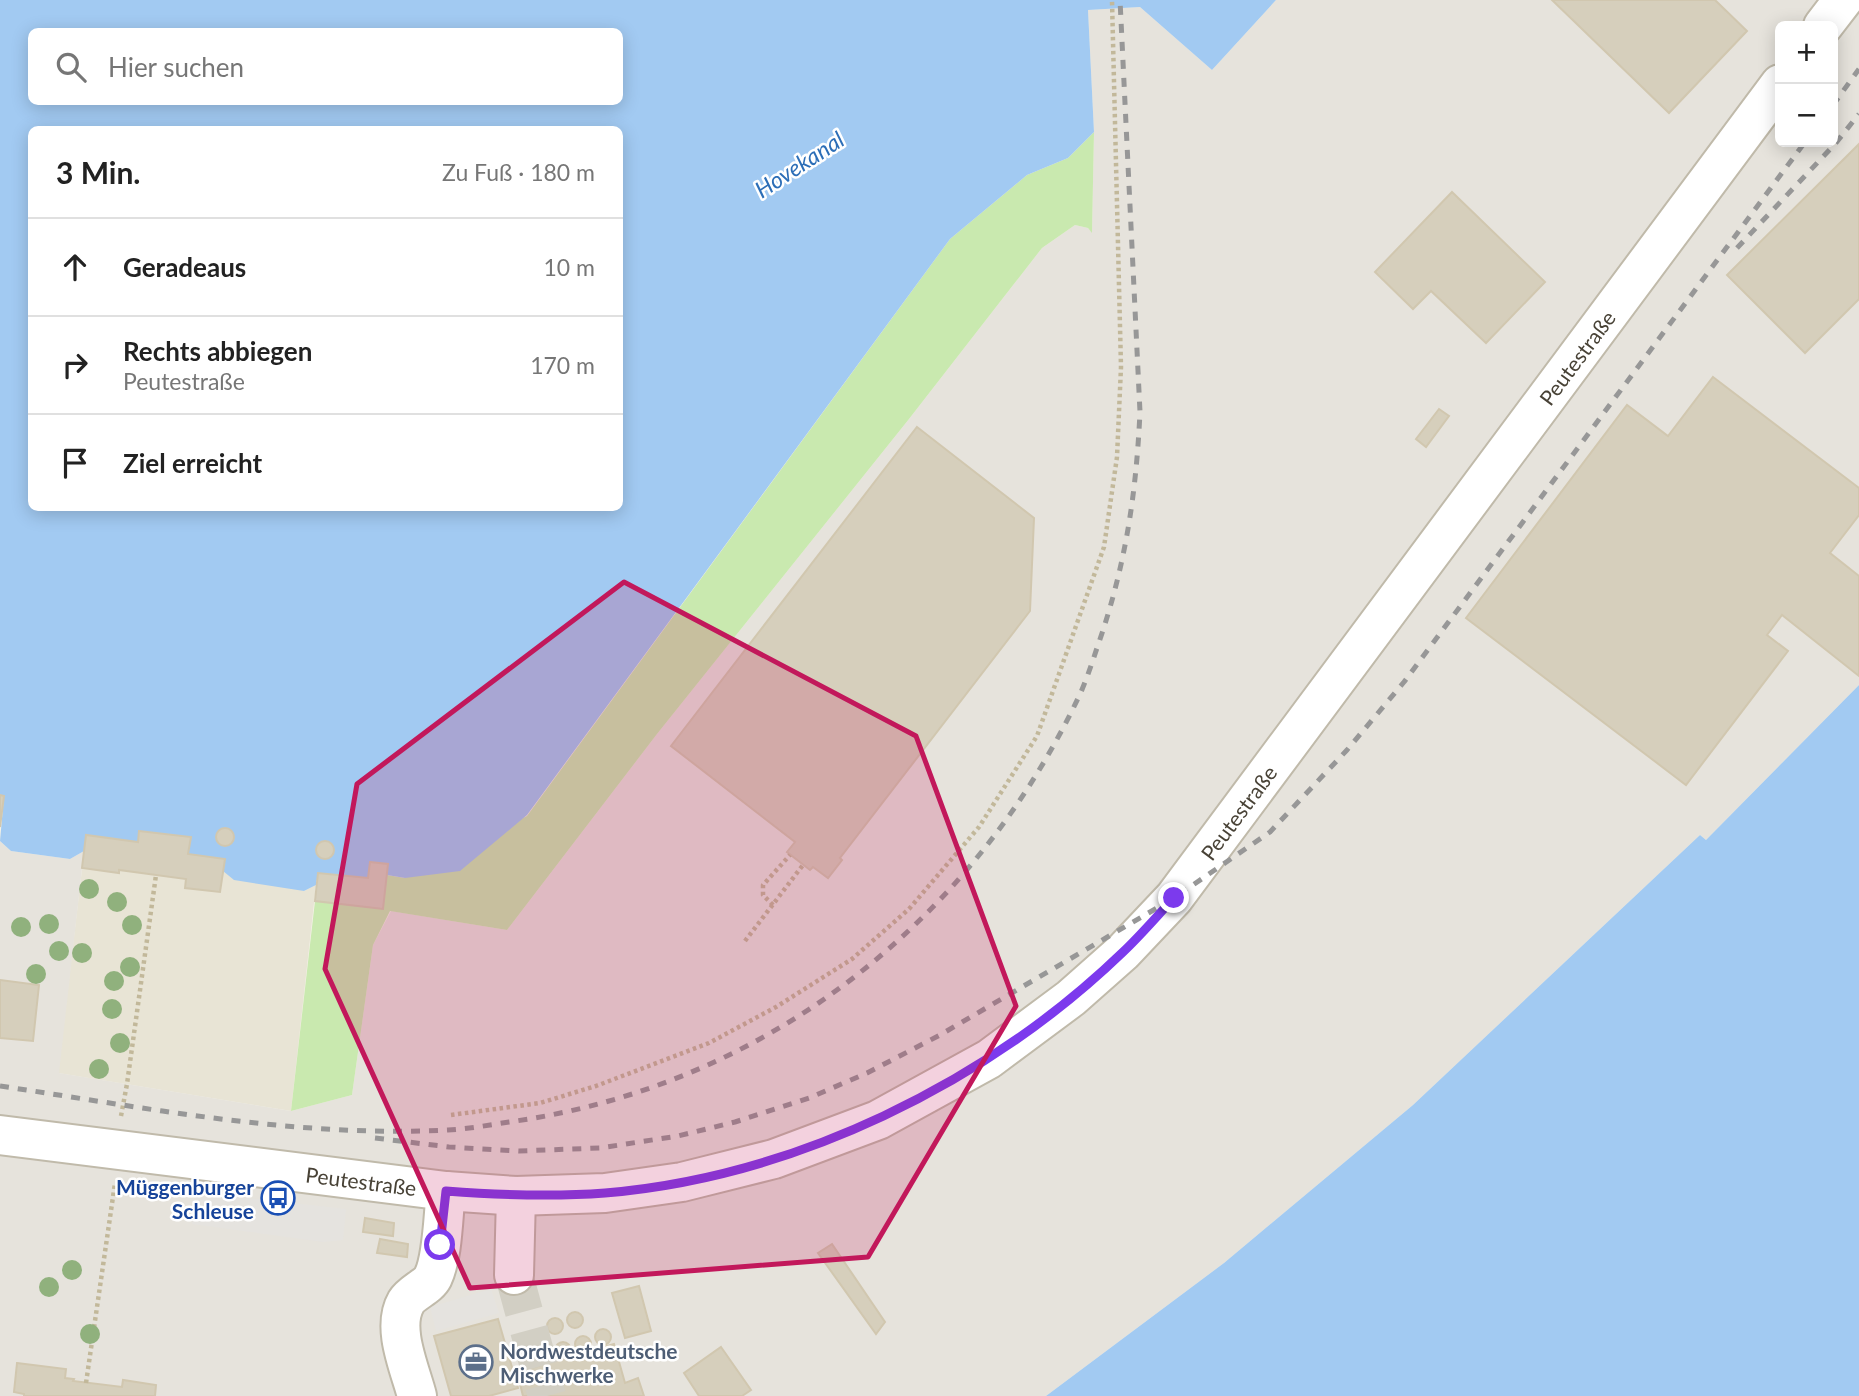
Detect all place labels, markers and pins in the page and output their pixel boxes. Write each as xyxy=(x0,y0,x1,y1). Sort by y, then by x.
place label: Müggenburger Schleuse xyxy=(116,1174,254,1223)
bus stop icon: Müggenburger Schleuse xyxy=(259,1179,297,1217)
place label: Nordwestdeutsche Mischwerke xyxy=(500,1338,678,1387)
office icon: Nordwestdeutsche Mischwerke xyxy=(457,1343,495,1381)

